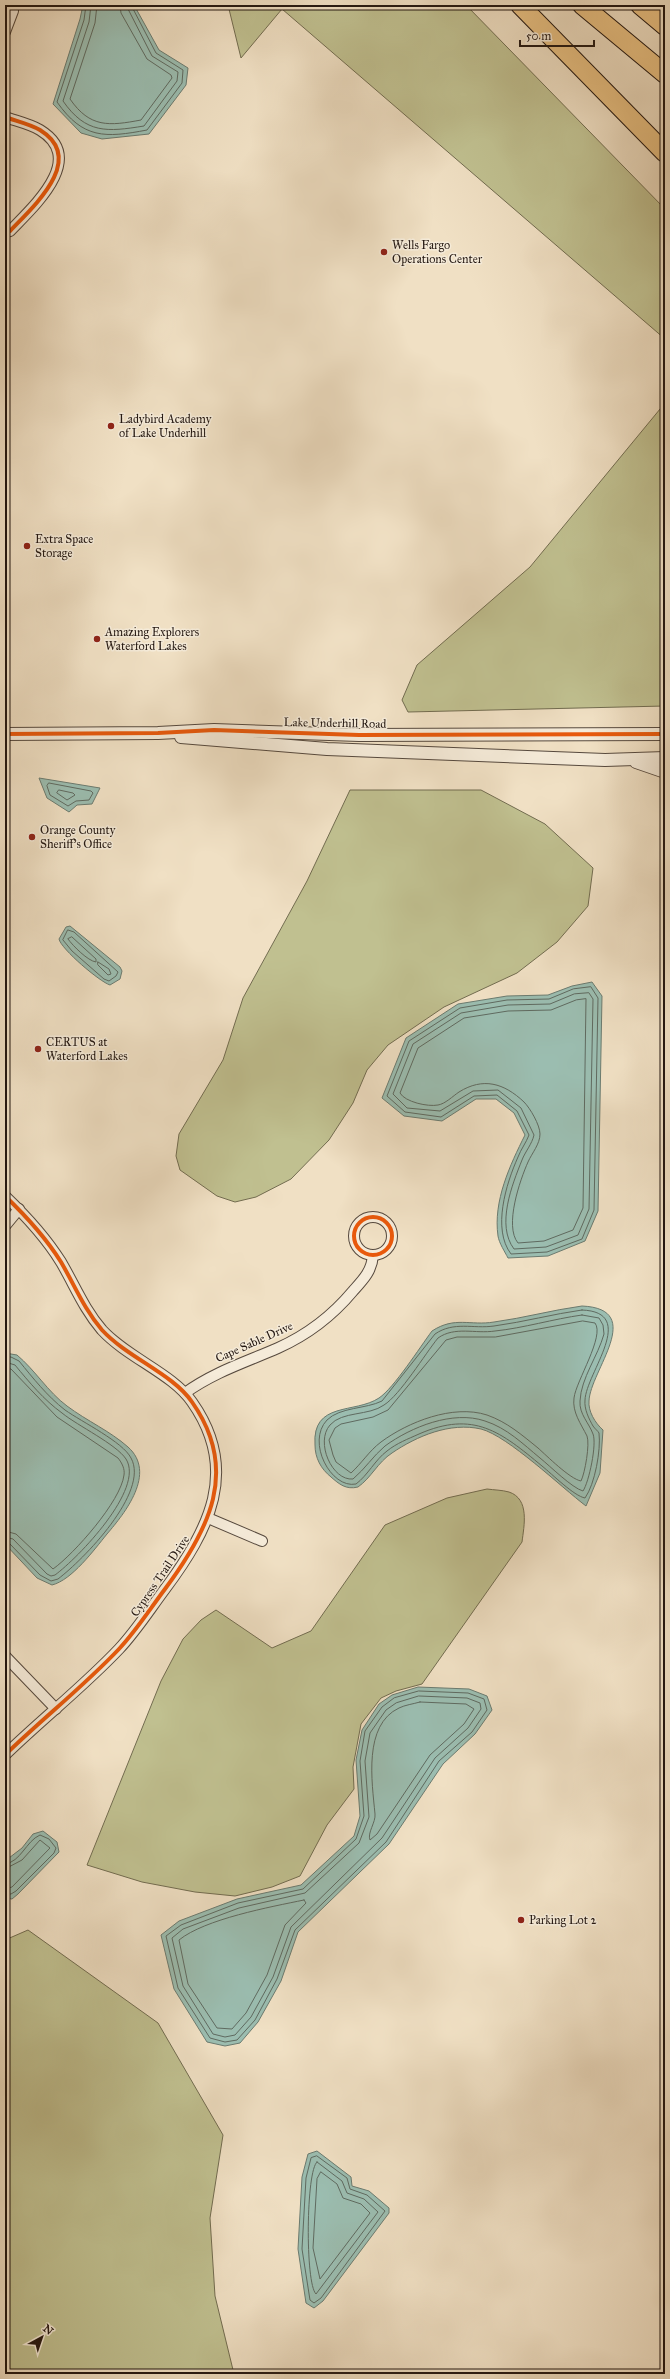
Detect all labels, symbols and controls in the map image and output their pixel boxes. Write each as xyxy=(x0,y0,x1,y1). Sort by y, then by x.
scale bar xyxy=(520,22,594,48)
text: 50 m xyxy=(526,29,551,43)
place label: Wells Fargo Operations Center xyxy=(392,238,483,266)
marker: Wells Fargo Operations Center xyxy=(379,247,389,257)
place label: Ladybird Academy of Lake Underhill xyxy=(119,412,212,440)
marker: Ladybird Academy of Lake Underhill xyxy=(106,421,116,431)
place label: Extra Space Storage xyxy=(35,532,93,561)
marker: Extra Space Storage xyxy=(22,541,32,551)
place label: Amazing Explorers Waterford Lakes xyxy=(104,625,199,653)
marker: Amazing Explorers Waterford Lakes xyxy=(92,634,102,644)
street label: Lake Underhill Road xyxy=(284,715,386,731)
place label: Orange County Sheriff's Office xyxy=(40,823,116,851)
marker: Orange County Sheriff's Office xyxy=(27,832,37,842)
place label: CERTUS at Waterford Lakes xyxy=(46,1035,128,1063)
marker: CERTUS at Waterford Lakes xyxy=(33,1044,43,1054)
street label: Cape Sable Drive xyxy=(213,1319,295,1365)
street label: Cypress Trail Drive xyxy=(128,1533,192,1619)
place label: Parking Lot 2 xyxy=(529,1913,597,1928)
marker: Parking Lot 2 xyxy=(516,1915,526,1925)
north arrow xyxy=(22,2317,62,2357)
text: N xyxy=(40,2322,56,2338)

